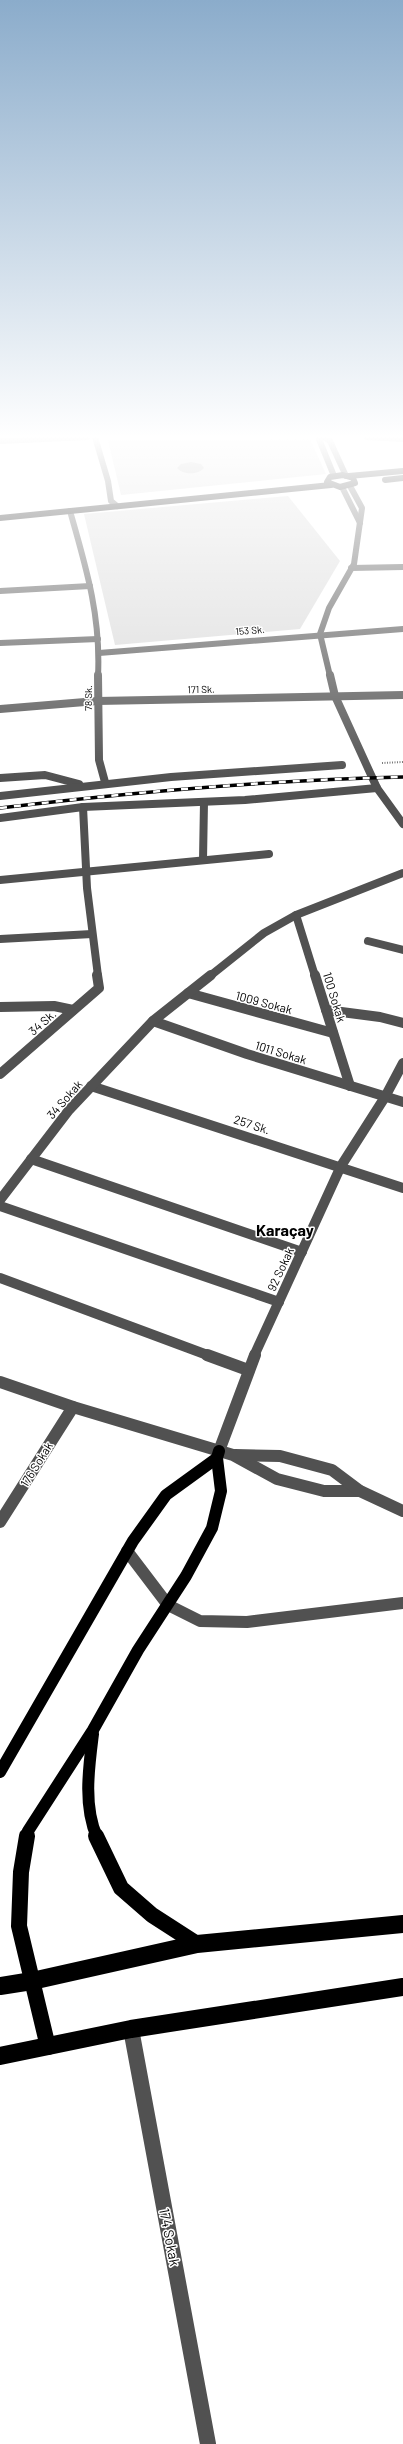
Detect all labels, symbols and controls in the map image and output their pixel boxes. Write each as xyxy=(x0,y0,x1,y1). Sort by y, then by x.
street label: 153 Sk. xyxy=(235,623,265,637)
street label: 171 Sk. xyxy=(187,683,215,695)
street label: 78 Sk. xyxy=(82,685,94,711)
street label: 100 Sokak xyxy=(321,970,349,1024)
street label: 1009 Sokak xyxy=(234,988,294,1016)
street label: 34 Sk. xyxy=(25,1006,59,1038)
street label: 1011 Sokak xyxy=(254,1038,308,1066)
street label: 34 Sokak xyxy=(43,1077,85,1121)
street label: 257 Sk. xyxy=(232,1112,272,1136)
district label: Karaçay xyxy=(256,1220,314,1239)
street label: 92 Sokak xyxy=(264,1245,296,1293)
street label: 176 Sokak xyxy=(17,1439,55,1489)
street label: 174 Sokak xyxy=(156,2206,184,2268)

